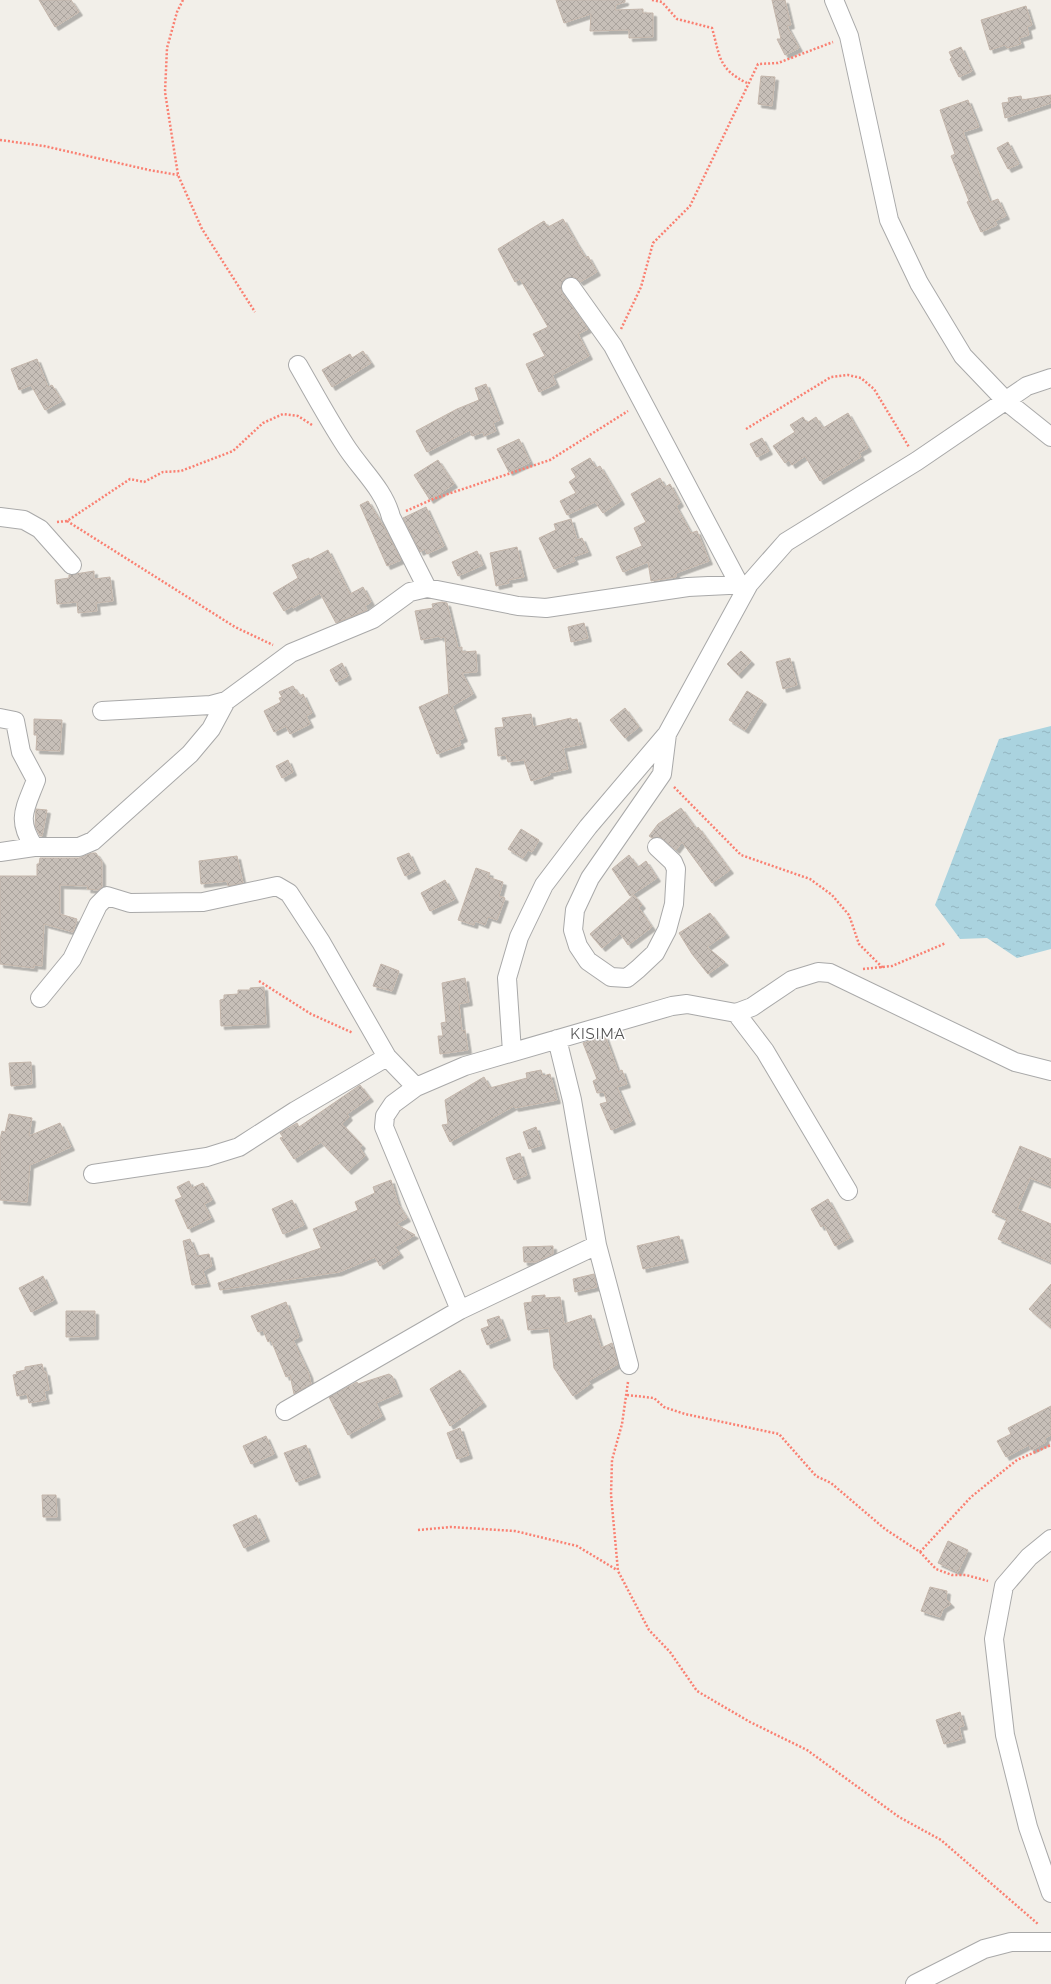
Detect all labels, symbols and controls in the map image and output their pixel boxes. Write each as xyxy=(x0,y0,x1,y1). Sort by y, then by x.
district label: KISIMA xyxy=(570,1025,626,1043)

